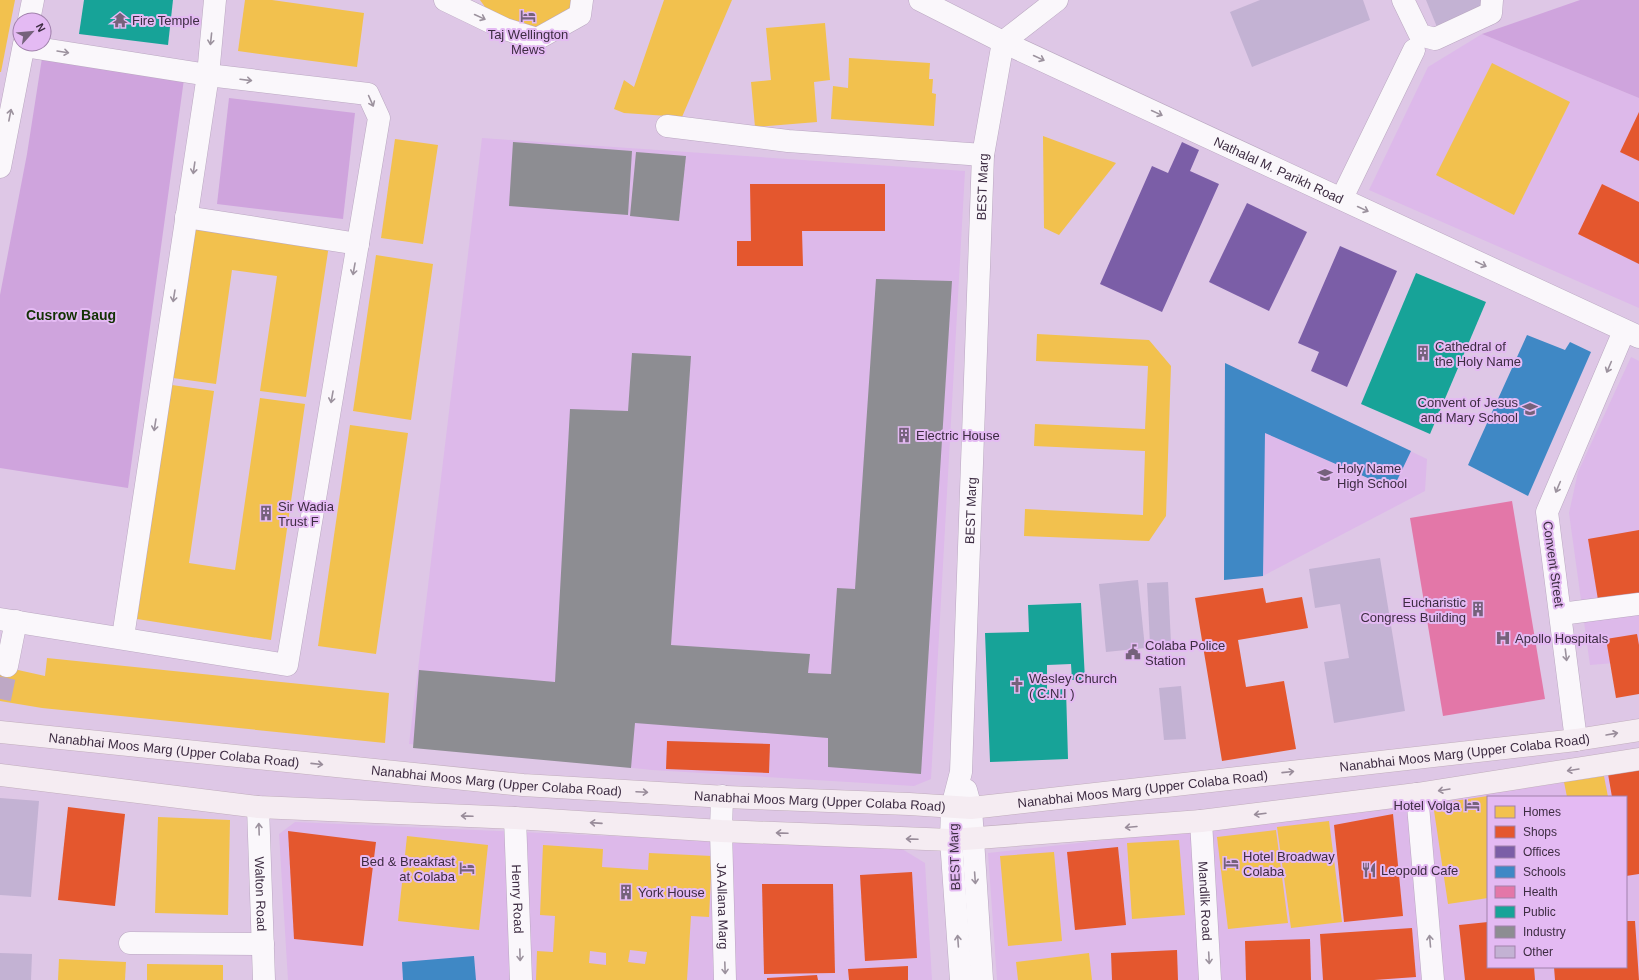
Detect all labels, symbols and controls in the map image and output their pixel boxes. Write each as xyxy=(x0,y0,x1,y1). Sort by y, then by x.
hotel icon: Taj Wellington Mews xyxy=(519,7,537,25)
temple icon: Fire Temple xyxy=(111,11,129,29)
north arrow xyxy=(12,12,52,52)
place label: Fire Temple xyxy=(132,13,200,28)
one-way arrow xyxy=(474,14,486,21)
text: N xyxy=(34,21,48,34)
place label: Taj Wellington Mews xyxy=(488,27,568,57)
one-way arrow xyxy=(207,32,215,45)
one-way arrow xyxy=(56,48,69,56)
one-way arrow xyxy=(1032,55,1044,62)
one-way arrow xyxy=(239,76,252,84)
one-way arrow xyxy=(368,94,375,106)
one-way arrow xyxy=(7,109,15,122)
one-way arrow xyxy=(1150,110,1162,117)
street label: Nathalal M. Parikh Road xyxy=(1211,134,1346,207)
street label: BEST Marg xyxy=(974,153,991,221)
one-way arrow xyxy=(190,161,198,174)
one-way arrow xyxy=(1357,206,1369,213)
one-way arrow xyxy=(1475,261,1487,268)
one-way arrow xyxy=(349,262,357,275)
one-way arrow xyxy=(170,289,178,302)
district label: Cusrow Baug xyxy=(26,307,116,323)
place label: Cathedral of the Holy Name xyxy=(1435,339,1521,369)
building icon: Cathedral of the Holy Name xyxy=(1414,344,1432,362)
one-way arrow xyxy=(1605,361,1612,373)
one-way arrow xyxy=(328,390,336,403)
place label: Convent of Jesus and Mary School xyxy=(1418,395,1518,425)
school or university icon: Convent of Jesus and Mary School xyxy=(1521,400,1539,418)
one-way arrow xyxy=(151,418,159,431)
building icon: Electric House xyxy=(895,426,913,444)
place label: Electric House xyxy=(916,428,1000,443)
place label: Holy Name High School xyxy=(1337,461,1407,491)
school or university icon: Holy Name High School xyxy=(1316,466,1334,484)
street label: BEST Marg xyxy=(962,477,980,544)
one-way arrow xyxy=(1554,480,1561,492)
place label: Sir Wadia Trust F xyxy=(278,499,335,529)
building icon: Sir Wadia Trust F xyxy=(257,504,275,522)
street label: Convent Street xyxy=(1540,520,1567,608)
place label: Eucharistic Congress Building xyxy=(1360,595,1467,625)
building icon: Eucharistic Congress Building xyxy=(1469,600,1487,618)
hospital icon: Apollo Hospitals xyxy=(1494,629,1512,647)
place label: Apollo Hospitals xyxy=(1515,631,1609,646)
place label: Colaba Police Station xyxy=(1145,638,1225,668)
public building icon: Colaba Police Station xyxy=(1124,643,1142,661)
one-way arrow xyxy=(1562,648,1570,661)
place label: Wesley Church ( C.N.I ) xyxy=(1029,671,1117,701)
church icon: Wesley Church ( C.N.I ) xyxy=(1008,676,1026,694)
street label: Nanabhai Moos Marg (Upper Colaba Road) xyxy=(48,730,300,770)
one-way arrow xyxy=(1605,730,1618,738)
street label: Nanabhai Moos Marg (Upper Colaba Road) xyxy=(1339,731,1591,775)
one-way arrow xyxy=(310,760,323,768)
street label: Nanabhai Moos Marg (Upper Colaba Road) xyxy=(370,763,622,799)
one-way arrow xyxy=(1567,766,1580,774)
street label: Nanabhai Moos Marg (Upper Colaba Road) xyxy=(1017,768,1269,811)
one-way arrow xyxy=(1281,769,1294,776)
one-way arrow xyxy=(1438,786,1451,794)
one-way arrow xyxy=(635,788,648,796)
street label: Nanabhai Moos Marg (Upper Colaba Road) xyxy=(694,788,946,814)
hotel icon: Hotel Volga xyxy=(1463,796,1481,814)
legend xyxy=(1487,796,1627,968)
place label: Hotel Volga xyxy=(1394,798,1461,813)
text: Homes xyxy=(1523,805,1561,819)
one-way arrow xyxy=(1254,810,1267,817)
one-way arrow xyxy=(461,812,474,819)
one-way arrow xyxy=(590,819,603,827)
one-way arrow xyxy=(255,823,263,836)
street label: BEST Marg xyxy=(946,823,963,891)
one-way arrow xyxy=(1125,823,1138,830)
text: Shops xyxy=(1523,825,1557,839)
one-way arrow xyxy=(776,830,789,837)
one-way arrow xyxy=(906,835,919,842)
text: Offices xyxy=(1523,845,1560,859)
place label: Hotel Broadway Colaba xyxy=(1243,849,1335,879)
place label: Bed & Breakfast at Colaba xyxy=(361,854,456,884)
hotel icon: Hotel Broadway Colaba xyxy=(1222,854,1240,872)
street label: Walton Road xyxy=(252,856,269,932)
hotel icon: Bed & Breakfast at Colaba xyxy=(458,859,476,877)
street label: Mandlik Road xyxy=(1195,861,1215,941)
restaurant icon: Leopold Cafe xyxy=(1360,861,1378,879)
street label: JA Allana Marg xyxy=(714,862,731,950)
place label: Leopold Cafe xyxy=(1381,863,1458,878)
street label: Henry Road xyxy=(509,864,526,934)
text: Schools xyxy=(1523,865,1566,879)
one-way arrow xyxy=(972,871,979,884)
building icon: York House xyxy=(617,883,635,901)
place label: York House xyxy=(638,885,705,900)
text: Health xyxy=(1523,885,1558,899)
text: Public xyxy=(1523,905,1556,919)
text: Industry xyxy=(1523,925,1566,939)
one-way arrow xyxy=(955,935,962,948)
one-way arrow xyxy=(1426,935,1434,948)
text: Other xyxy=(1523,945,1553,959)
one-way arrow xyxy=(516,948,524,961)
one-way arrow xyxy=(1205,951,1213,964)
one-way arrow xyxy=(721,961,728,974)

